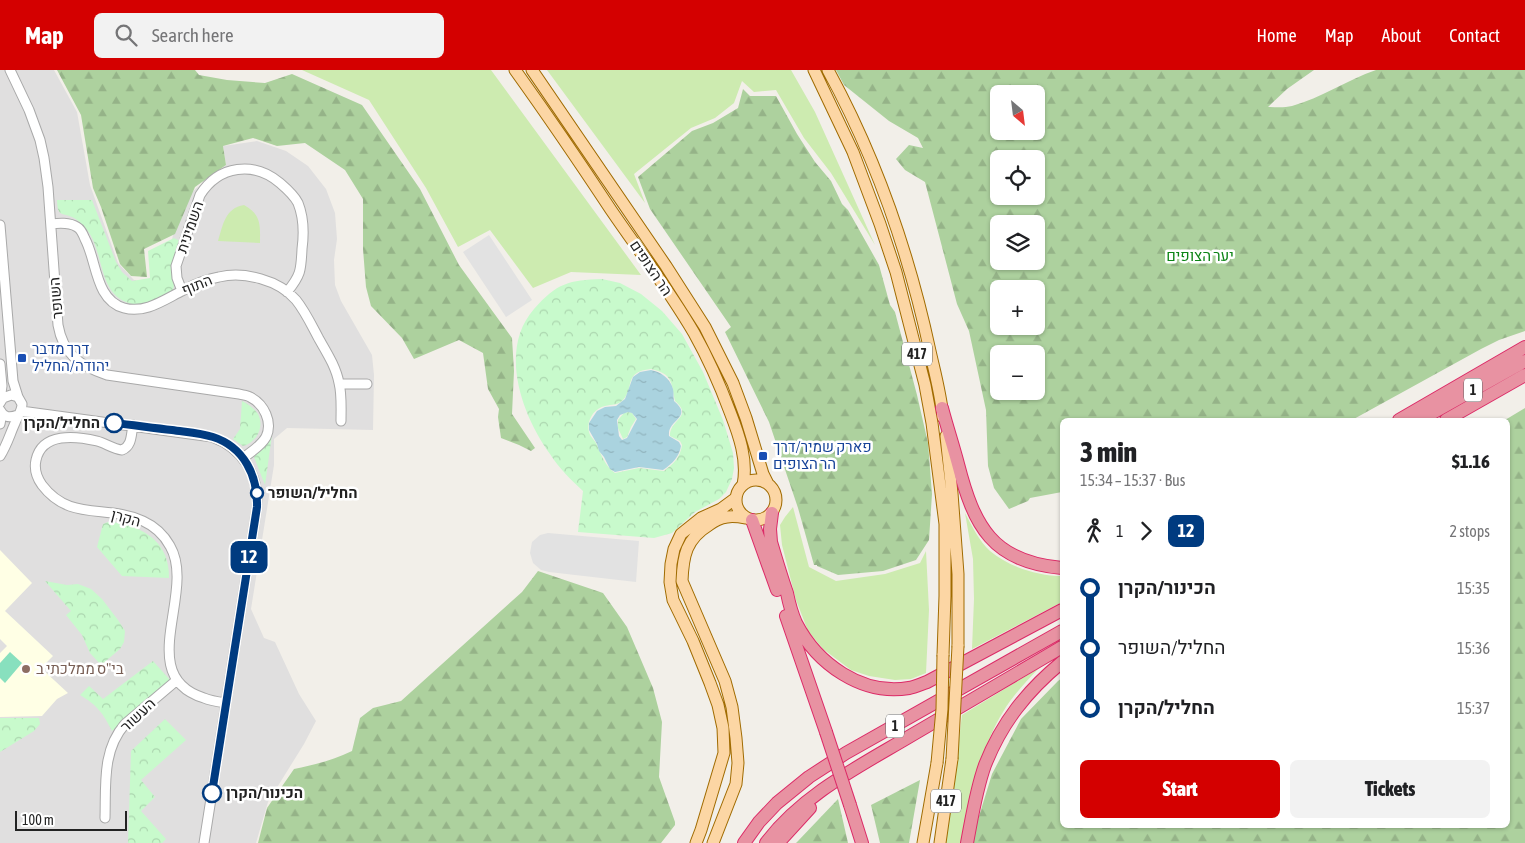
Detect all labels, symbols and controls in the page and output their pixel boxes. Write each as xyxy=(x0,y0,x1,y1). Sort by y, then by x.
search box xyxy=(94,13,444,58)
icon: search xyxy=(112,21,140,49)
text: Map xyxy=(25,22,64,49)
text: Search here xyxy=(152,24,234,46)
text: Home xyxy=(1257,25,1297,46)
text: Map xyxy=(1325,25,1354,46)
text: About xyxy=(1382,25,1421,46)
text: Contact xyxy=(1449,25,1500,46)
north arrow xyxy=(990,85,1045,140)
map controls xyxy=(990,85,1045,400)
button: locate xyxy=(990,150,1045,205)
street label: השמינית xyxy=(173,198,206,255)
button: layers xyxy=(990,215,1045,270)
street label: הר הצופים xyxy=(627,237,676,299)
park label: יער הצופים xyxy=(1166,247,1234,264)
street label: התוף xyxy=(179,271,215,298)
street label: השופר xyxy=(45,276,66,320)
button: + xyxy=(990,280,1045,335)
place label: דרך מדבר יהודה/החליל xyxy=(32,340,109,374)
road number: 417 xyxy=(902,342,932,366)
button: − xyxy=(990,345,1045,400)
marker: דרך מדבר יהודה/החליל xyxy=(16,352,28,364)
road number: 1 xyxy=(1464,378,1482,402)
marker: החליל/הקרן xyxy=(104,413,124,433)
place label: החליל/הקרן xyxy=(24,414,100,431)
text: 3 min xyxy=(1080,436,1137,468)
place label: פארק שמיר/דרך הר הצופים xyxy=(773,438,872,472)
marker: פארק שמיר/דרך הר הצופים xyxy=(757,450,769,462)
text: $1.16 xyxy=(1452,450,1490,472)
text: 15:34 – 15:37 · Bus xyxy=(1080,471,1185,489)
place label: החליל/השופר xyxy=(268,484,358,501)
marker: החליל/השופר xyxy=(250,486,264,500)
street label: הקרן xyxy=(110,505,143,530)
icon: walk xyxy=(1080,517,1108,545)
icon: forward xyxy=(1132,517,1160,545)
text: 12 xyxy=(1178,520,1194,541)
text: 1 xyxy=(1116,522,1124,540)
text: 2 stops xyxy=(1449,522,1490,540)
line badge: 12 xyxy=(226,541,272,573)
text: 12 xyxy=(241,546,257,567)
text: הכינור/הקרן xyxy=(1118,576,1216,598)
text: 15:35 xyxy=(1457,579,1490,597)
text: החליל/השופר xyxy=(1118,636,1225,658)
text: 15:36 xyxy=(1457,639,1490,657)
place label: בי"ס ממלכתי ב xyxy=(36,660,124,677)
marker: בי"ס ממלכתי ב xyxy=(20,663,32,675)
street label: העשור xyxy=(117,694,159,735)
text: החליל/הקרן xyxy=(1118,696,1215,718)
text: 15:37 xyxy=(1457,699,1490,717)
road number: 1 xyxy=(886,714,904,738)
button: Start xyxy=(1080,760,1280,818)
button: Tickets xyxy=(1290,760,1490,818)
marker: הכינור/הקרן xyxy=(202,783,222,803)
place label: הכינור/הקרן xyxy=(226,784,303,801)
road number: 417 xyxy=(931,789,961,812)
scale bar xyxy=(15,808,128,831)
text: 100 m xyxy=(22,812,54,828)

